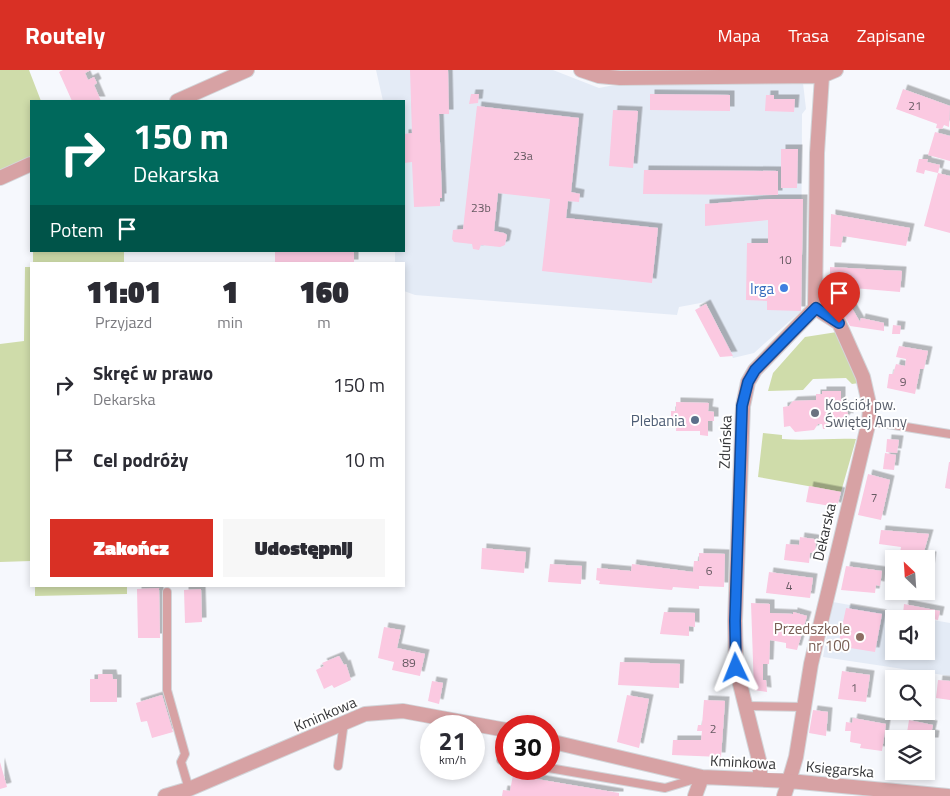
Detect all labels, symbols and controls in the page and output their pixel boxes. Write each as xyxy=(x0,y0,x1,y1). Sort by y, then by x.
text: Routely xyxy=(25,17,105,53)
text: Mapa xyxy=(718,22,760,49)
text: Trasa xyxy=(788,22,829,49)
text: Zapisane xyxy=(857,22,925,49)
house number: 21 xyxy=(908,96,922,115)
text: 150 m xyxy=(133,109,229,163)
icon: right xyxy=(50,120,115,185)
house number: 23a xyxy=(513,146,533,165)
text: Dekarska xyxy=(133,157,219,191)
house number: 23b xyxy=(471,198,491,217)
text: Potem xyxy=(50,215,103,244)
icon: arrive xyxy=(113,215,141,243)
house number: 10 xyxy=(778,250,792,269)
text: 11:01 xyxy=(86,269,161,315)
text: 1 xyxy=(222,269,238,315)
text: 160 xyxy=(299,269,349,315)
pin xyxy=(818,272,860,323)
place label: Irga xyxy=(750,277,774,300)
icon: arrive xyxy=(825,279,853,307)
marker: Irga xyxy=(778,282,790,294)
text: Przyjazd xyxy=(95,310,152,334)
text: min xyxy=(217,310,243,334)
text: m xyxy=(317,310,331,334)
text: Skręć w prawo xyxy=(93,358,213,387)
text: 150 m xyxy=(333,370,385,399)
icon: right xyxy=(50,371,78,399)
house number: 9 xyxy=(900,372,907,391)
text: Dekarska xyxy=(93,387,156,411)
place label: Kościół pw. Świętej Anny xyxy=(825,393,907,433)
marker: Kościół pw. Świętej Anny xyxy=(809,407,821,419)
place label: Plebania xyxy=(631,409,685,432)
marker: Plebania xyxy=(689,414,701,426)
street label: Zduńska xyxy=(713,414,737,469)
text: Cel podróży xyxy=(93,445,188,474)
text: 10 m xyxy=(344,445,385,474)
icon: arrive xyxy=(50,446,78,474)
house number: 7 xyxy=(871,488,877,507)
street label: Dekarska xyxy=(806,500,842,563)
button: Zakończ xyxy=(50,519,213,577)
button: Udostępnij xyxy=(223,519,385,577)
north arrow xyxy=(885,550,935,600)
map controls xyxy=(885,550,935,780)
house number: 6 xyxy=(706,561,713,580)
house number: 4 xyxy=(786,576,793,595)
button: sound xyxy=(885,610,935,660)
place label: Przedszkole nr 100 xyxy=(774,617,850,657)
marker: Przedszkole nr 100 xyxy=(854,631,866,643)
position arrow xyxy=(709,641,761,693)
house number: 89 xyxy=(402,653,416,672)
button: search xyxy=(885,670,935,720)
house number: 1 xyxy=(851,678,857,697)
street label: Kminkowa xyxy=(290,690,360,737)
speed limit sign: 30 xyxy=(495,715,560,780)
house number: 2 xyxy=(710,719,716,738)
text: 21 xyxy=(438,722,467,760)
button: layers xyxy=(885,730,935,780)
street label: Kminkowa xyxy=(709,749,777,775)
text: km/h xyxy=(439,750,466,769)
street label: Księgarska xyxy=(805,755,876,783)

